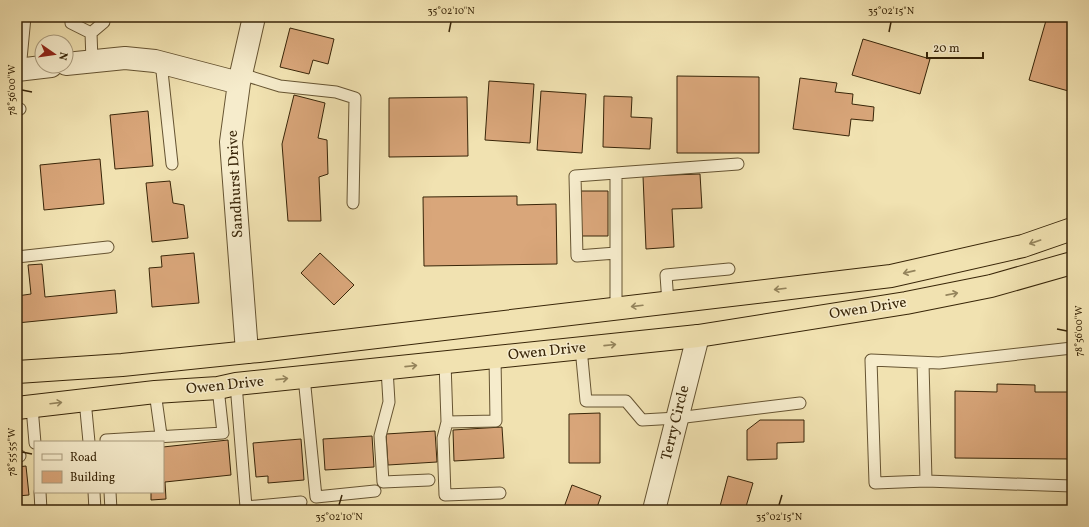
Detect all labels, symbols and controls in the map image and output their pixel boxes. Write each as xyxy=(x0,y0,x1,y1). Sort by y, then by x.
text: 35°02'10"N xyxy=(427,4,475,18)
text: 35°02'15"N xyxy=(868,4,915,18)
north arrow xyxy=(34,34,74,74)
scale bar xyxy=(927,34,983,60)
text: 20 m xyxy=(933,41,960,57)
text: N xyxy=(54,50,70,61)
text: 78°56'00"W xyxy=(5,65,19,116)
street label: Sandhurst Drive xyxy=(223,129,249,239)
one-way arrow xyxy=(1029,238,1041,246)
one-way arrow xyxy=(903,269,916,276)
one-way arrow xyxy=(774,285,787,293)
one-way arrow xyxy=(946,290,959,298)
street label: Owen Drive xyxy=(828,293,908,325)
one-way arrow xyxy=(631,302,644,310)
text: 78°56'00"W xyxy=(1072,306,1086,357)
street label: Owen Drive xyxy=(507,337,587,367)
one-way arrow xyxy=(603,342,616,349)
one-way arrow xyxy=(405,362,418,370)
street label: Owen Drive xyxy=(185,371,265,401)
one-way arrow xyxy=(275,376,288,383)
street label: Terry Circle xyxy=(657,383,695,463)
one-way arrow xyxy=(49,400,62,407)
text: 78°55'55"W xyxy=(5,428,19,476)
legend xyxy=(34,441,164,493)
text: Road xyxy=(70,450,97,466)
text: Building xyxy=(70,470,115,486)
text: 35°02'10"N xyxy=(315,510,363,524)
text: 35°02'15"N xyxy=(756,510,803,524)

